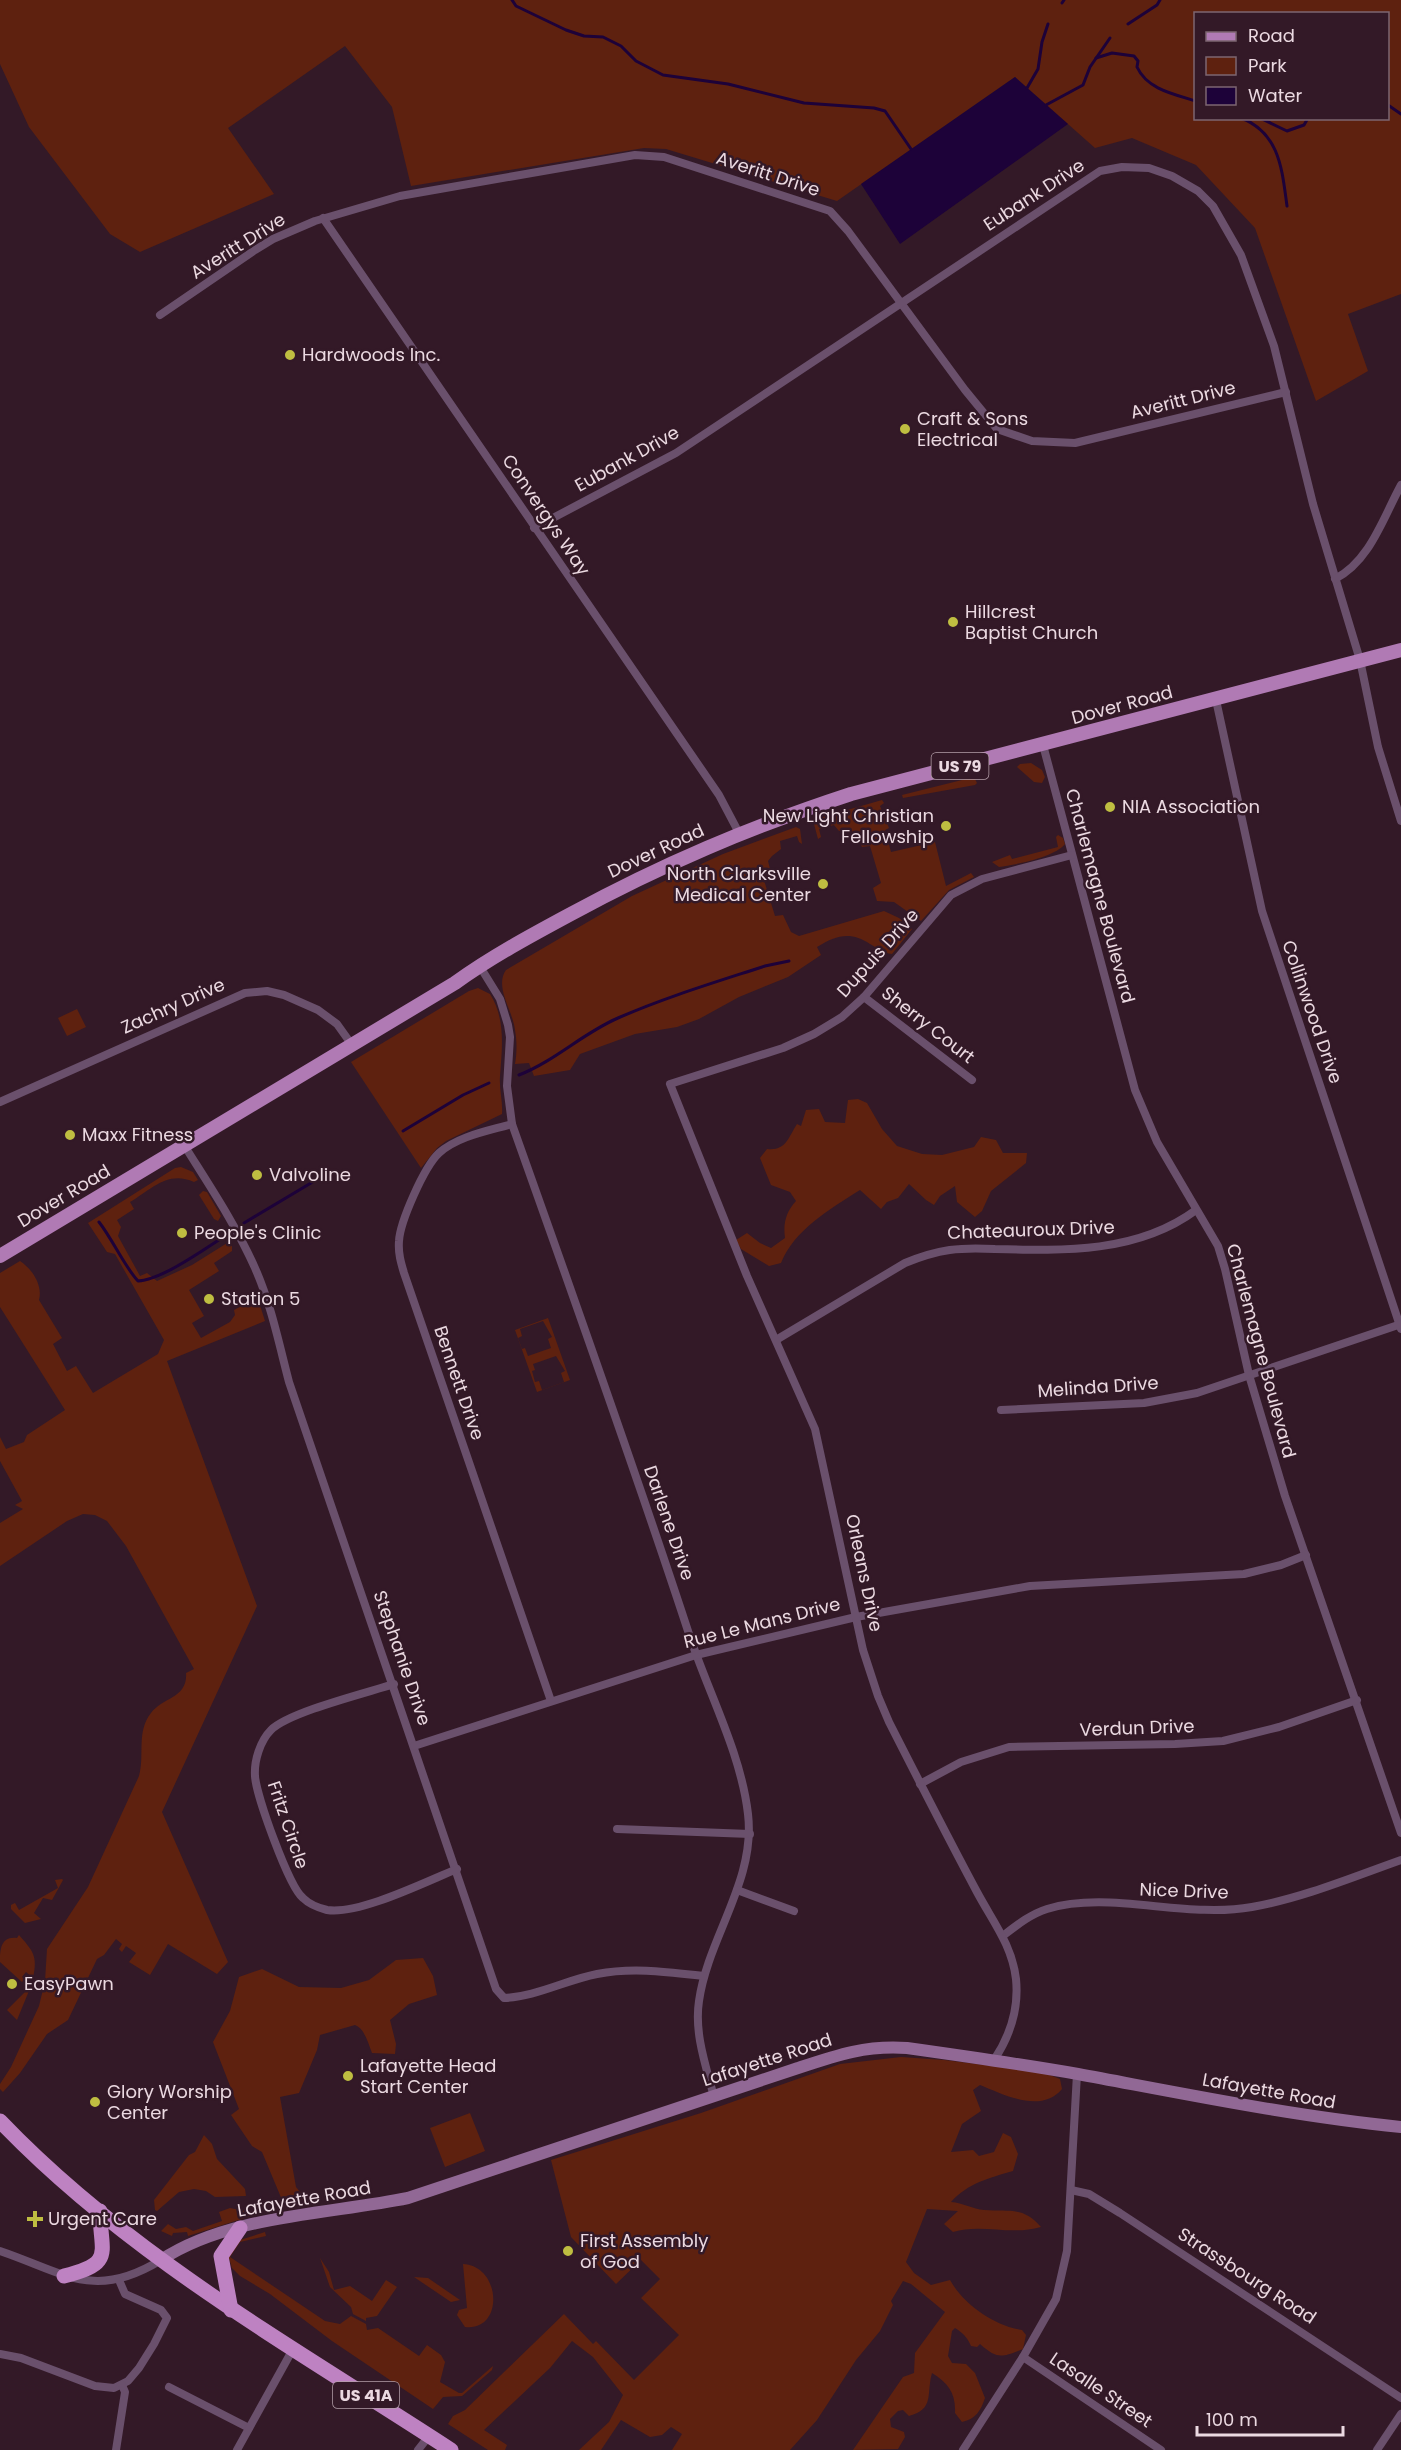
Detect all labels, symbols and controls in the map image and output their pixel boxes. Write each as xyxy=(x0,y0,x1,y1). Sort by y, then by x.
legend xyxy=(1194,12,1389,120)
text: Road xyxy=(1248,23,1295,48)
text: Park xyxy=(1248,53,1287,78)
text: Water xyxy=(1248,83,1302,108)
street label: Averitt Drive xyxy=(713,145,823,202)
street label: Eubank Drive xyxy=(978,153,1089,237)
street label: Averitt Drive xyxy=(185,206,290,285)
place label: Hardwoods Inc. xyxy=(302,342,440,367)
marker: Hardwoods Inc. xyxy=(283,348,297,362)
street label: Averitt Drive xyxy=(1128,374,1238,425)
place label: Craft & Sons Electrical xyxy=(917,406,1028,452)
street label: Eubank Drive xyxy=(570,420,683,498)
marker: Craft & Sons Electrical xyxy=(898,422,912,436)
street label: Convergys Way xyxy=(497,449,596,580)
place label: Hillcrest Baptist Church xyxy=(965,599,1098,645)
marker: Hillcrest Baptist Church xyxy=(946,615,960,629)
street label: Dover Road xyxy=(1068,679,1175,730)
road number: US 79 xyxy=(932,753,988,779)
street label: Charlemagne Boulevard xyxy=(1060,786,1141,1006)
place label: NIA Association xyxy=(1122,794,1260,819)
marker: NIA Association xyxy=(1103,800,1117,814)
place label: New Light Christian Fellowship xyxy=(763,803,934,849)
street label: Dover Road xyxy=(603,817,708,884)
marker: New Light Christian Fellowship xyxy=(939,819,953,833)
place label: North Clarksville Medical Center xyxy=(667,861,811,907)
marker: North Clarksville Medical Center xyxy=(816,877,830,891)
street label: Dupuis Drive xyxy=(831,903,924,1003)
street label: Collinwood Drive xyxy=(1276,937,1349,1087)
street label: Zachry Drive xyxy=(117,972,229,1040)
street label: Sherry Court xyxy=(877,980,980,1069)
place label: Maxx Fitness xyxy=(82,1122,193,1147)
marker: Maxx Fitness xyxy=(63,1128,77,1142)
street label: Dover Road xyxy=(13,1158,115,1233)
place label: Valvoline xyxy=(269,1162,351,1187)
marker: Valvoline xyxy=(250,1168,264,1182)
street label: Chateauroux Drive xyxy=(947,1214,1115,1245)
place label: People's Clinic xyxy=(194,1220,322,1245)
marker: People's Clinic xyxy=(175,1226,189,1240)
street label: Charlemagne Boulevard xyxy=(1221,1241,1302,1461)
place label: Station 5 xyxy=(221,1286,300,1311)
marker: Station 5 xyxy=(202,1292,216,1306)
street label: Bennett Drive xyxy=(428,1322,491,1443)
street label: Melinda Drive xyxy=(1037,1370,1159,1403)
street label: Darlene Drive xyxy=(638,1462,701,1584)
street label: Orleans Drive xyxy=(840,1512,889,1634)
street label: Stephanie Drive xyxy=(368,1587,437,1729)
street label: Rue Le Mans Drive xyxy=(681,1591,843,1654)
street label: Verdun Drive xyxy=(1079,1713,1195,1742)
street label: Fritz Circle xyxy=(262,1778,315,1872)
street label: Nice Drive xyxy=(1139,1876,1229,1905)
place label: EasyPawn xyxy=(24,1971,114,1996)
marker: EasyPawn xyxy=(5,1977,19,1991)
street label: Lafayette Road xyxy=(699,2027,835,2092)
place label: Lafayette Head Start Center xyxy=(360,2053,496,2099)
street label: Lafayette Road xyxy=(1200,2066,1338,2115)
marker: Lafayette Head Start Center xyxy=(341,2069,355,2083)
place label: Glory Worship Center xyxy=(107,2079,232,2125)
marker: Glory Worship Center xyxy=(88,2095,102,2109)
street label: Lafayette Road xyxy=(235,2174,373,2223)
place label: Urgent Care xyxy=(48,2206,157,2231)
marker: Urgent Care xyxy=(26,2210,44,2228)
street label: Strassbourg Road xyxy=(1173,2221,1321,2330)
place label: First Assembly of God xyxy=(580,2228,708,2274)
marker: First Assembly of God xyxy=(561,2244,575,2258)
street label: Lasalle Street xyxy=(1045,2346,1158,2433)
road number: US 41A xyxy=(333,2382,399,2408)
scale bar xyxy=(1197,2399,1342,2437)
text: 100 m xyxy=(1206,2407,1258,2432)

